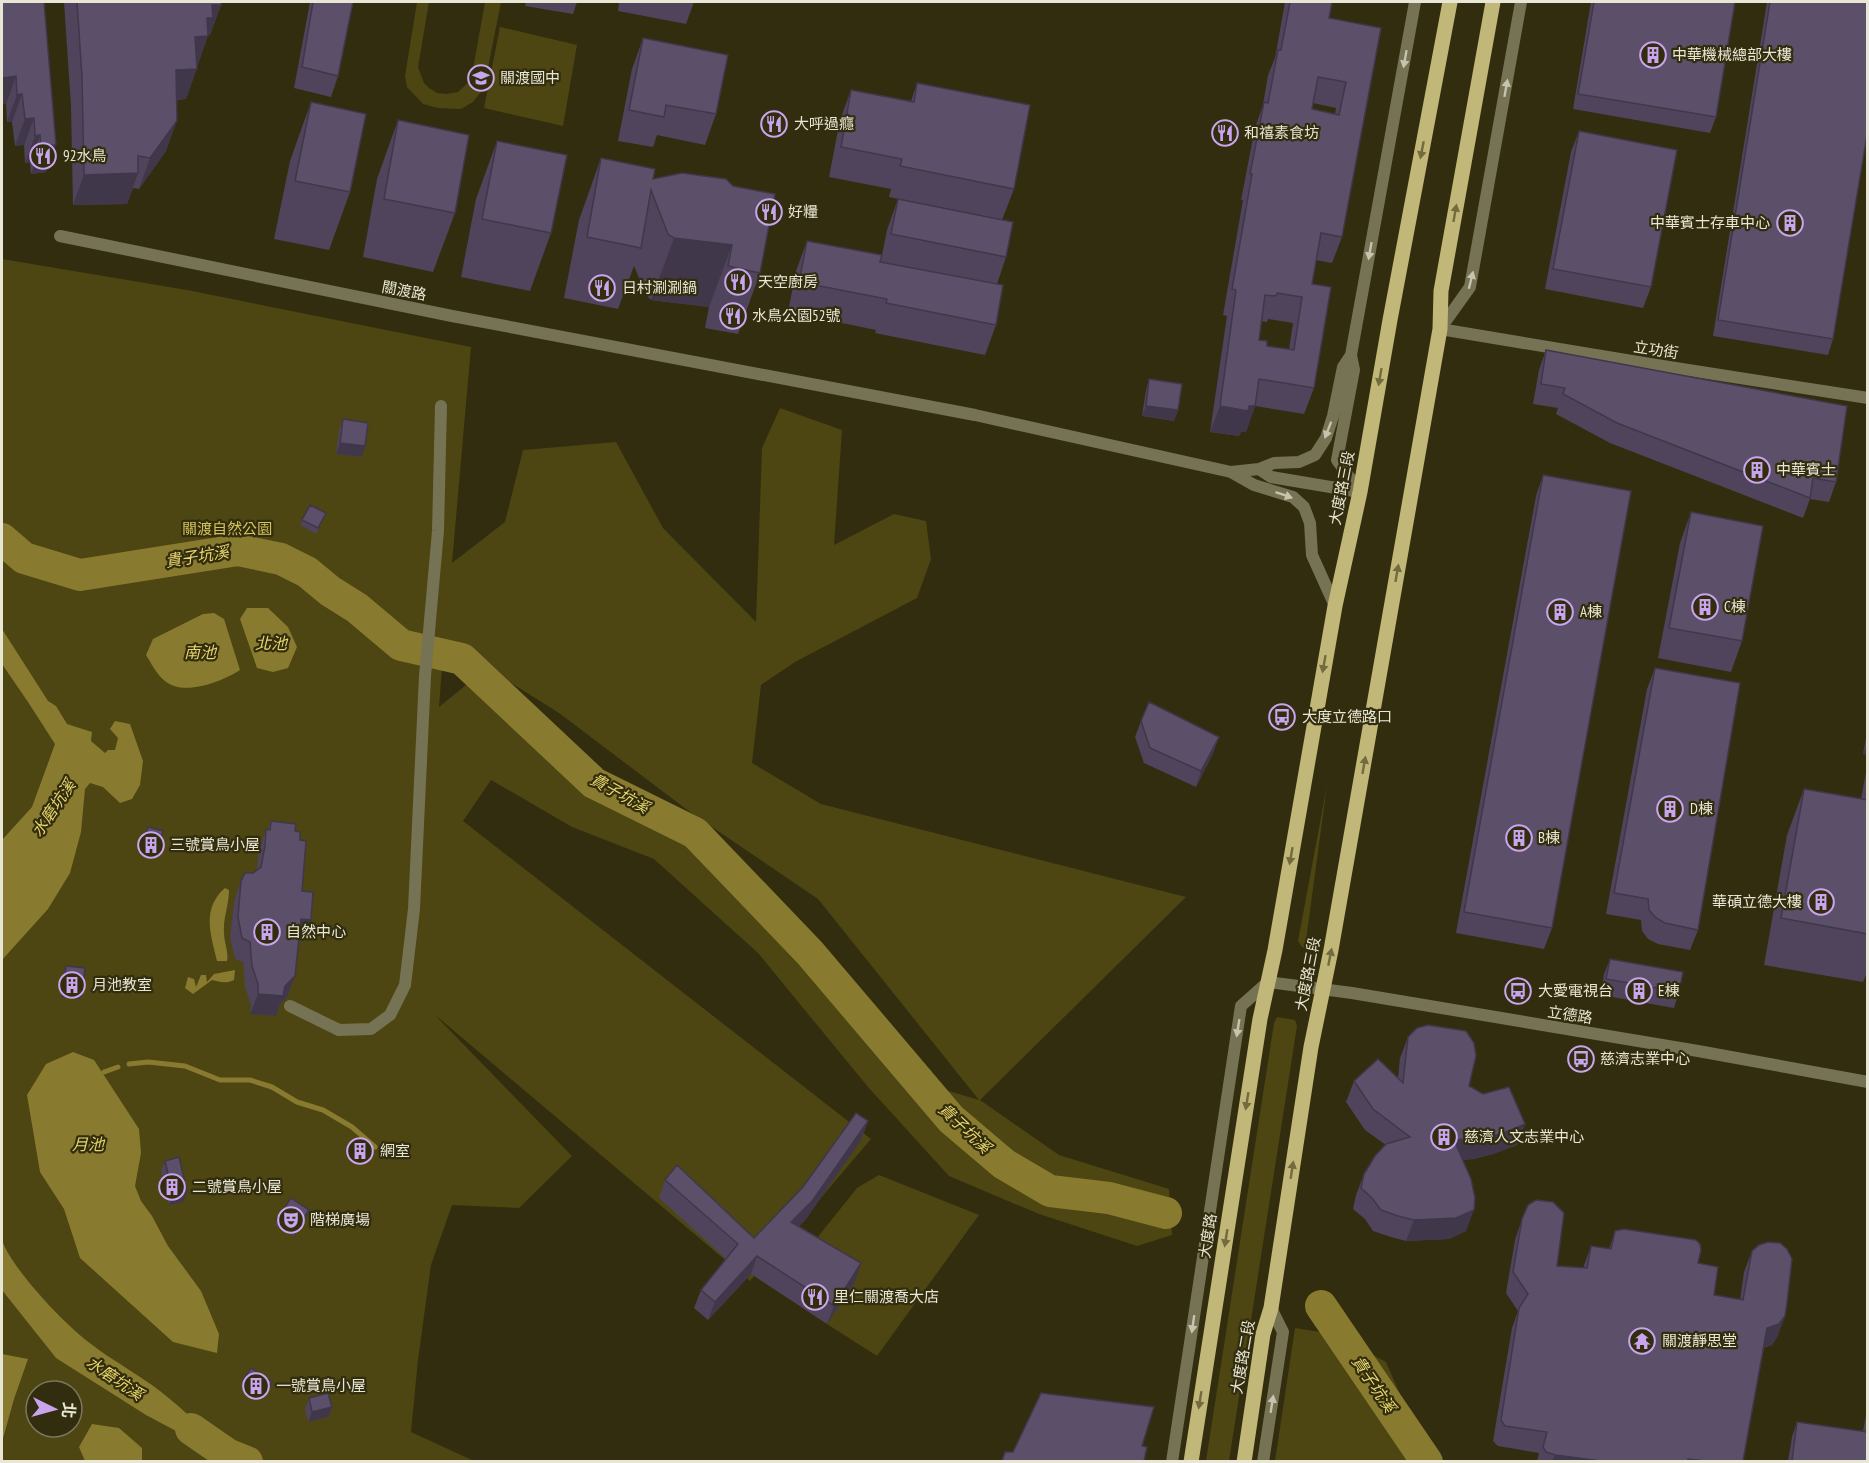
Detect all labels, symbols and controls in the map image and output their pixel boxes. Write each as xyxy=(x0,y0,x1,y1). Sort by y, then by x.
building icon: 中華機械總部大樓 xyxy=(1638,40,1668,70)
place label: 中華機械總部大樓 xyxy=(1672,45,1792,64)
one-way arrow xyxy=(1400,50,1409,69)
school or university icon: 關渡國中 xyxy=(466,63,496,93)
place label: 關渡國中 xyxy=(500,68,560,87)
one-way arrow xyxy=(1501,79,1510,98)
restaurant icon: 大呼過癮 xyxy=(759,109,789,139)
place label: 大呼過癮 xyxy=(794,114,854,133)
restaurant icon: 和禧素食坊 xyxy=(1210,118,1240,148)
place label: 和禧素食坊 xyxy=(1244,123,1319,142)
one-way arrow xyxy=(1417,140,1426,159)
restaurant icon: 92水鳥 xyxy=(28,141,58,171)
place label: 92水鳥 xyxy=(63,146,107,165)
restaurant icon: 好糧 xyxy=(754,197,784,227)
place label: 好糧 xyxy=(788,202,818,221)
one-way arrow xyxy=(1451,203,1460,222)
building icon: 中華賓士存車中心 xyxy=(1775,208,1805,238)
place label: 中華賓士存車中心 xyxy=(1650,213,1770,232)
one-way arrow xyxy=(1365,242,1374,261)
restaurant icon: 天空廚房 xyxy=(723,267,753,297)
one-way arrow xyxy=(1466,271,1476,289)
place label: 天空廚房 xyxy=(758,272,818,291)
restaurant icon: 日村涮涮鍋 xyxy=(587,273,617,303)
street label: 關渡路 xyxy=(380,277,428,304)
place label: 日村涮涮鍋 xyxy=(622,278,697,297)
restaurant icon: 水鳥公園52號 xyxy=(718,301,748,331)
place label: 水鳥公園52號 xyxy=(752,306,841,325)
street label: 立功街 xyxy=(1632,337,1680,362)
one-way arrow xyxy=(1375,368,1384,387)
one-way arrow xyxy=(1323,421,1332,439)
street label: 大度路三段 xyxy=(1325,449,1358,527)
building icon: 中華賓士 xyxy=(1742,455,1772,485)
place label: 中華賓士 xyxy=(1776,460,1836,479)
one-way arrow xyxy=(1275,490,1293,500)
park label: 關渡自然公園 xyxy=(182,519,272,538)
water label: 貴子坑溪 xyxy=(164,541,232,571)
one-way arrow xyxy=(1393,563,1402,582)
building icon: C棟 xyxy=(1690,592,1720,622)
building icon: A棟 xyxy=(1545,597,1575,627)
place label: C棟 xyxy=(1724,597,1746,616)
place label: A棟 xyxy=(1580,602,1602,621)
water label: 北池 xyxy=(255,633,289,653)
water label: 南池 xyxy=(184,642,218,662)
one-way arrow xyxy=(1320,654,1329,673)
bus stop icon: 大度立德路口 xyxy=(1267,702,1297,732)
place label: 大度立德路口 xyxy=(1302,707,1392,726)
one-way arrow xyxy=(1359,755,1368,774)
water label: 貴子坑溪 xyxy=(587,769,655,818)
water label: 水磨坑溪 xyxy=(27,774,80,840)
building icon: D棟 xyxy=(1655,794,1685,824)
place label: D棟 xyxy=(1690,799,1713,818)
building icon: B棟 xyxy=(1504,823,1534,853)
place label: B棟 xyxy=(1538,828,1560,847)
building icon: 三號賞鳥小屋 xyxy=(136,830,166,860)
place label: 三號賞鳥小屋 xyxy=(170,835,260,854)
one-way arrow xyxy=(1286,846,1295,865)
building icon: 華碩立德大樓 xyxy=(1806,887,1836,917)
place label: 華碩立德大樓 xyxy=(1712,892,1802,911)
building icon: 自然中心 xyxy=(252,917,282,947)
place label: 自然中心 xyxy=(286,922,346,941)
street label: 大度路三段 xyxy=(1291,935,1324,1013)
one-way arrow xyxy=(1326,948,1335,967)
building icon: 月池教室 xyxy=(57,970,87,1000)
place label: 月池教室 xyxy=(92,975,152,994)
bus stop icon: 大愛電視台 xyxy=(1503,976,1533,1006)
building icon: E棟 xyxy=(1624,976,1654,1006)
place label: 大愛電視台 xyxy=(1538,981,1613,1000)
place label: E棟 xyxy=(1658,981,1679,1000)
street label: 立德路 xyxy=(1546,1002,1594,1027)
one-way arrow xyxy=(1233,1019,1242,1038)
bus stop icon: 慈濟志業中心 xyxy=(1566,1044,1596,1074)
place label: 慈濟志業中心 xyxy=(1600,1049,1690,1068)
one-way arrow xyxy=(1243,1092,1252,1111)
water label: 貴子坑溪 xyxy=(935,1099,997,1158)
building icon: 慈濟人文志業中心 xyxy=(1429,1122,1459,1152)
place label: 慈濟人文志業中心 xyxy=(1464,1127,1584,1146)
water label: 月池 xyxy=(72,1134,106,1154)
building icon: 網室 xyxy=(345,1136,375,1166)
place label: 網室 xyxy=(380,1141,410,1160)
one-way arrow xyxy=(1287,1160,1296,1179)
building icon: 二號賞鳥小屋 xyxy=(157,1172,187,1202)
place label: 二號賞鳥小屋 xyxy=(192,1177,282,1196)
theatre icon: 階梯廣場 xyxy=(276,1205,306,1235)
place label: 階梯廣場 xyxy=(310,1210,370,1229)
street label: 大度路 xyxy=(1195,1212,1220,1260)
one-way arrow xyxy=(1221,1229,1230,1248)
restaurant icon: 里仁關渡喬大店 xyxy=(800,1282,830,1312)
place label: 里仁關渡喬大店 xyxy=(834,1287,939,1306)
one-way arrow xyxy=(1188,1314,1197,1333)
street label: 大度路二段 xyxy=(1227,1318,1258,1396)
temple icon: 關渡靜思堂 xyxy=(1627,1326,1657,1356)
place label: 關渡靜思堂 xyxy=(1662,1331,1737,1350)
water label: 水磨坑溪 xyxy=(83,1352,149,1405)
water label: 貴子坑溪 xyxy=(1348,1352,1401,1418)
building icon: 一號賞鳥小屋 xyxy=(241,1371,271,1401)
place label: 一號賞鳥小屋 xyxy=(276,1376,366,1395)
north arrow xyxy=(24,1379,84,1439)
one-way arrow xyxy=(1195,1391,1204,1410)
one-way arrow xyxy=(1267,1394,1276,1413)
text: 北 xyxy=(58,1401,80,1419)

